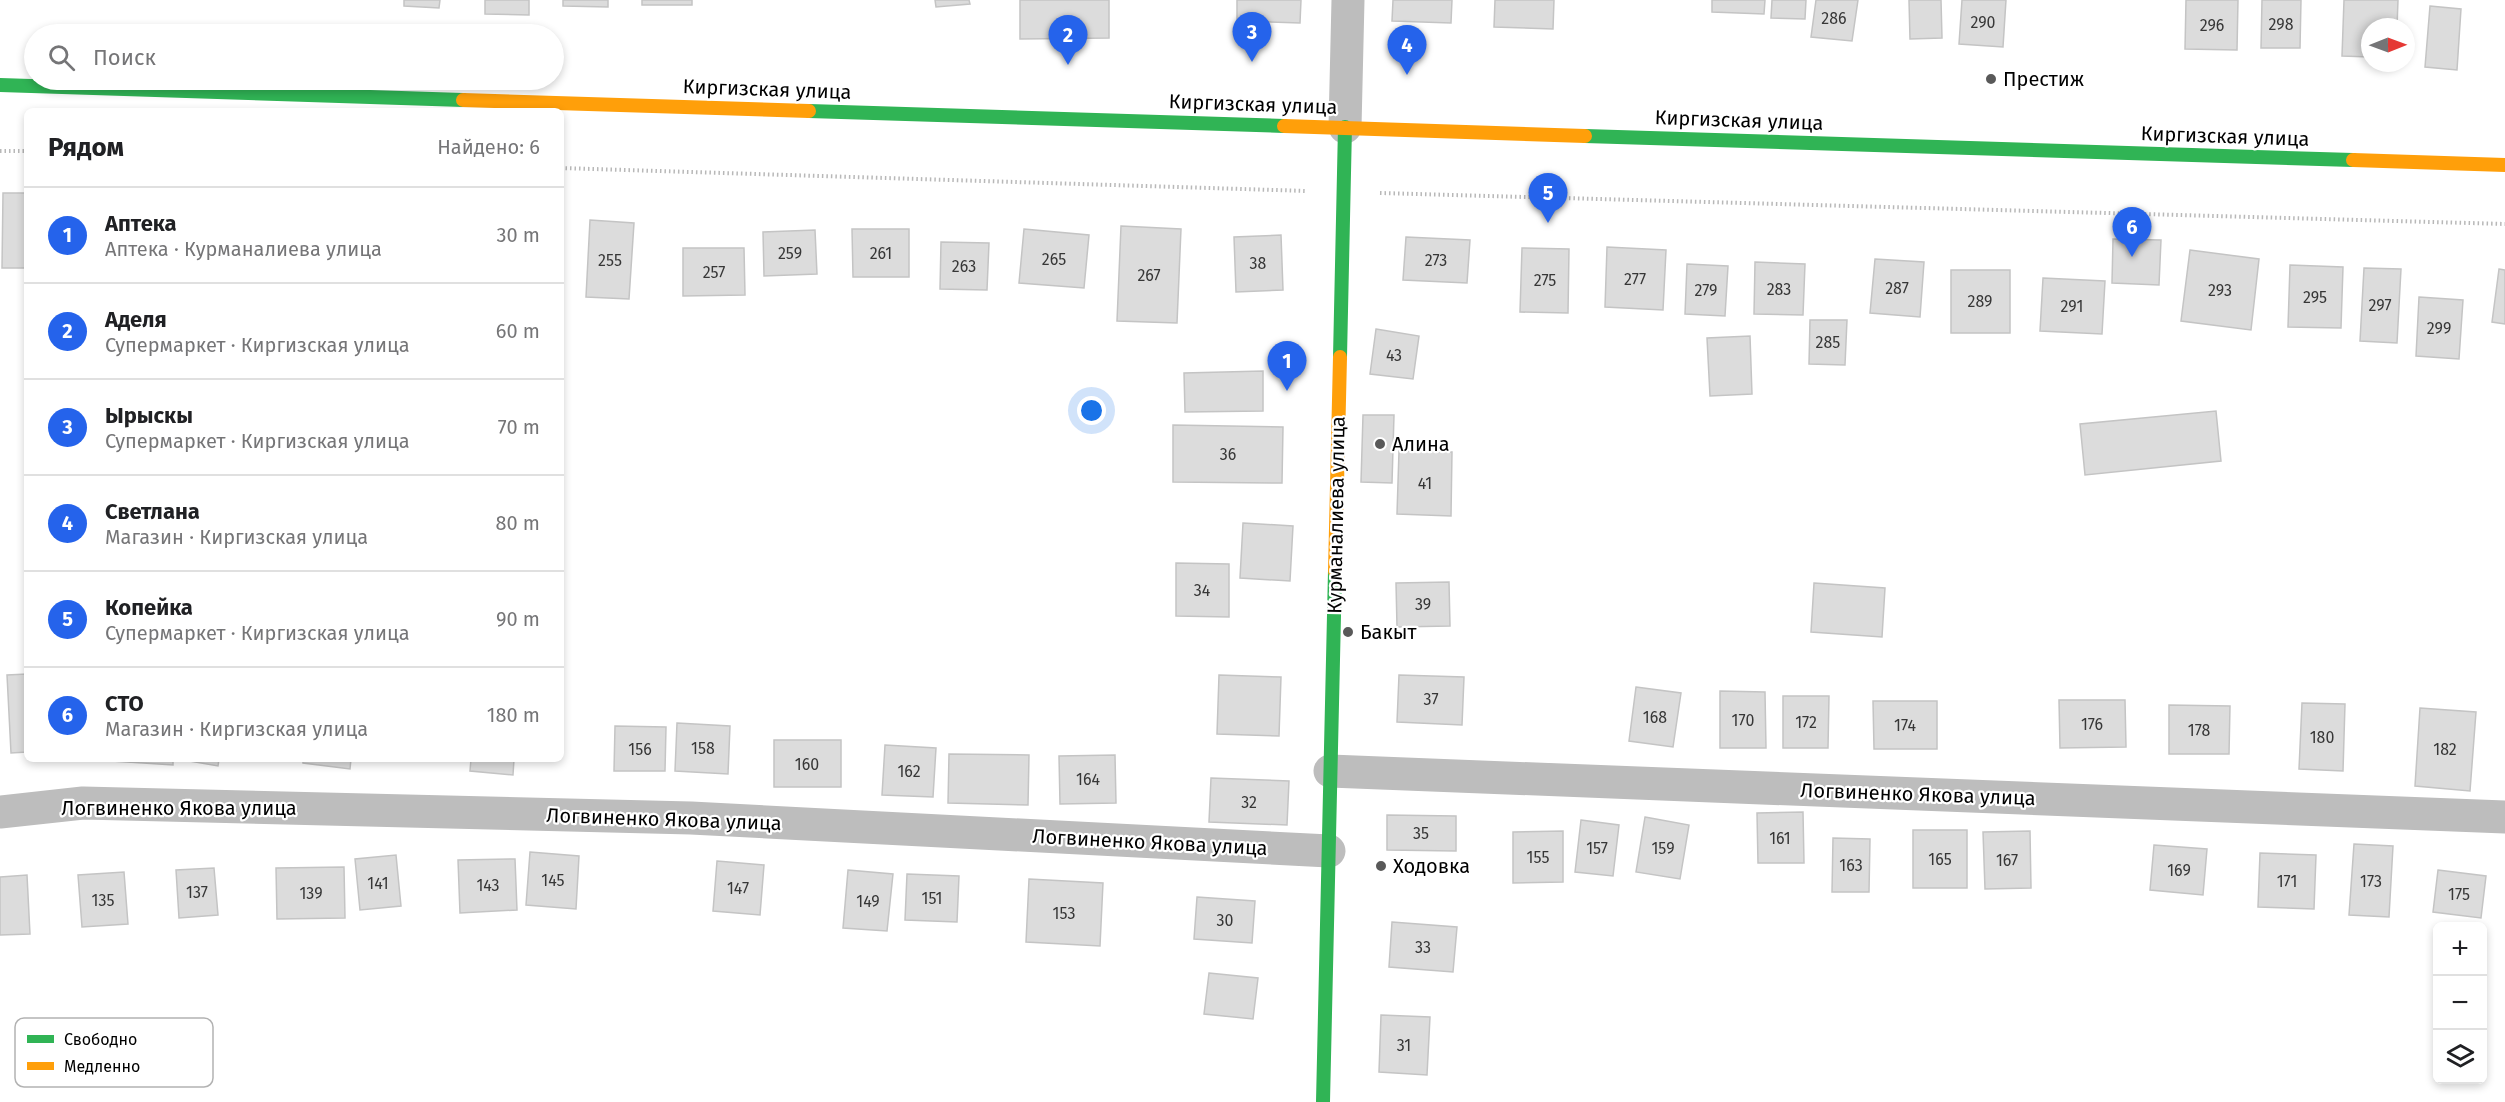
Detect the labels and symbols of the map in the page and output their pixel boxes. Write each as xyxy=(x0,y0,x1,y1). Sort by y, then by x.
house number: 286 xyxy=(1821,9,1847,28)
pin: 3 xyxy=(1232,13,1272,62)
house number: 290 xyxy=(1970,13,1996,32)
house number: 298 xyxy=(2269,15,2294,34)
pin: 2 xyxy=(1048,16,1088,65)
house number: 296 xyxy=(2200,16,2224,35)
north arrow xyxy=(2361,18,2415,72)
pin: 4 xyxy=(1388,26,1426,75)
place label: Престиж xyxy=(2003,67,2084,91)
marker: Престиж xyxy=(1984,72,1998,86)
street label: Киргизская улица xyxy=(682,74,852,104)
street label: Киргизская улица xyxy=(1168,89,1338,119)
street label: Киргизская улица xyxy=(1654,105,1824,135)
street label: Киргизская улица xyxy=(2140,121,2310,151)
pin: 5 xyxy=(1528,174,1568,223)
pin: 6 xyxy=(2112,208,2152,257)
house number: 259 xyxy=(778,244,802,263)
house number: 261 xyxy=(870,244,892,263)
house number: 265 xyxy=(1042,250,1066,269)
house number: 255 xyxy=(598,251,622,270)
house number: 273 xyxy=(1425,251,1447,270)
house number: 38 xyxy=(1250,254,1267,273)
house number: 263 xyxy=(952,257,976,276)
house number: 257 xyxy=(703,263,725,282)
house number: 267 xyxy=(1137,266,1161,285)
house number: 277 xyxy=(1624,270,1646,289)
house number: 275 xyxy=(1534,271,1556,290)
house number: 287 xyxy=(1885,279,1909,298)
house number: 283 xyxy=(1767,280,1791,299)
house number: 279 xyxy=(1695,281,1717,300)
house number: 293 xyxy=(2208,281,2232,300)
house number: 295 xyxy=(2303,288,2327,307)
house number: 289 xyxy=(1968,292,1992,311)
house number: 297 xyxy=(2368,296,2392,315)
house number: 291 xyxy=(2061,297,2083,316)
house number: 299 xyxy=(2427,319,2451,338)
house number: 285 xyxy=(1816,333,1840,352)
pin: 1 xyxy=(1268,342,1306,391)
house number: 43 xyxy=(1386,346,1402,365)
your location xyxy=(1077,396,1106,425)
street label: Курманалиева улица xyxy=(1322,416,1350,614)
place label: Алина xyxy=(1392,432,1450,456)
marker: Алина xyxy=(1373,437,1387,451)
house number: 36 xyxy=(1220,445,1236,464)
house number: 41 xyxy=(1418,474,1432,493)
house number: 34 xyxy=(1194,581,1211,600)
house number: 39 xyxy=(1415,595,1431,614)
place label: Бакыт xyxy=(1360,620,1418,644)
marker: Бакыт xyxy=(1341,625,1355,639)
house number: 37 xyxy=(1423,690,1439,709)
house number: 168 xyxy=(1643,708,1667,727)
house number: 170 xyxy=(1732,711,1754,730)
house number: 172 xyxy=(1795,713,1817,732)
house number: 176 xyxy=(2081,715,2103,734)
house number: 174 xyxy=(1894,716,1916,735)
house number: 178 xyxy=(2188,721,2210,740)
house number: 180 xyxy=(2310,728,2334,747)
house number: 158 xyxy=(691,739,715,758)
house number: 156 xyxy=(628,740,652,759)
house number: 182 xyxy=(2433,740,2457,759)
house number: 160 xyxy=(795,755,819,774)
house number: 162 xyxy=(897,762,921,781)
house number: 164 xyxy=(1076,770,1100,789)
street label: Логвиненко Якова улица xyxy=(1800,778,2036,810)
house number: 32 xyxy=(1241,793,1257,812)
street label: Логвиненко Якова улица xyxy=(61,796,297,820)
street label: Логвиненко Якова улица xyxy=(546,803,782,835)
street label: Логвиненко Якова улица xyxy=(1032,824,1268,860)
house number: 35 xyxy=(1413,824,1429,843)
house number: 161 xyxy=(1769,829,1791,848)
house number: 157 xyxy=(1586,839,1608,858)
house number: 159 xyxy=(1651,839,1675,858)
house number: 155 xyxy=(1527,848,1549,867)
house number: 165 xyxy=(1928,850,1952,869)
house number: 167 xyxy=(1996,851,2018,870)
place label: Ходовка xyxy=(1393,854,1470,878)
house number: 163 xyxy=(1839,856,1863,875)
marker: Ходовка xyxy=(1374,859,1388,873)
house number: 169 xyxy=(2167,861,2191,880)
house number: 145 xyxy=(541,871,565,890)
house number: 171 xyxy=(2277,872,2297,891)
house number: 173 xyxy=(2360,872,2382,891)
house number: 141 xyxy=(367,874,389,893)
house number: 143 xyxy=(476,876,500,895)
house number: 147 xyxy=(727,879,749,898)
house number: 137 xyxy=(186,883,208,902)
house number: 139 xyxy=(299,884,323,903)
house number: 175 xyxy=(2448,885,2470,904)
house number: 151 xyxy=(921,889,943,908)
house number: 135 xyxy=(92,891,114,910)
house number: 149 xyxy=(856,892,880,911)
house number: 153 xyxy=(1053,904,1075,923)
house number: 30 xyxy=(1217,911,1234,930)
house number: 33 xyxy=(1415,938,1431,957)
legend xyxy=(15,1018,213,1087)
text: Свободно xyxy=(64,1030,137,1049)
house number: 31 xyxy=(1397,1036,1411,1055)
text: Медленно xyxy=(64,1057,140,1076)

